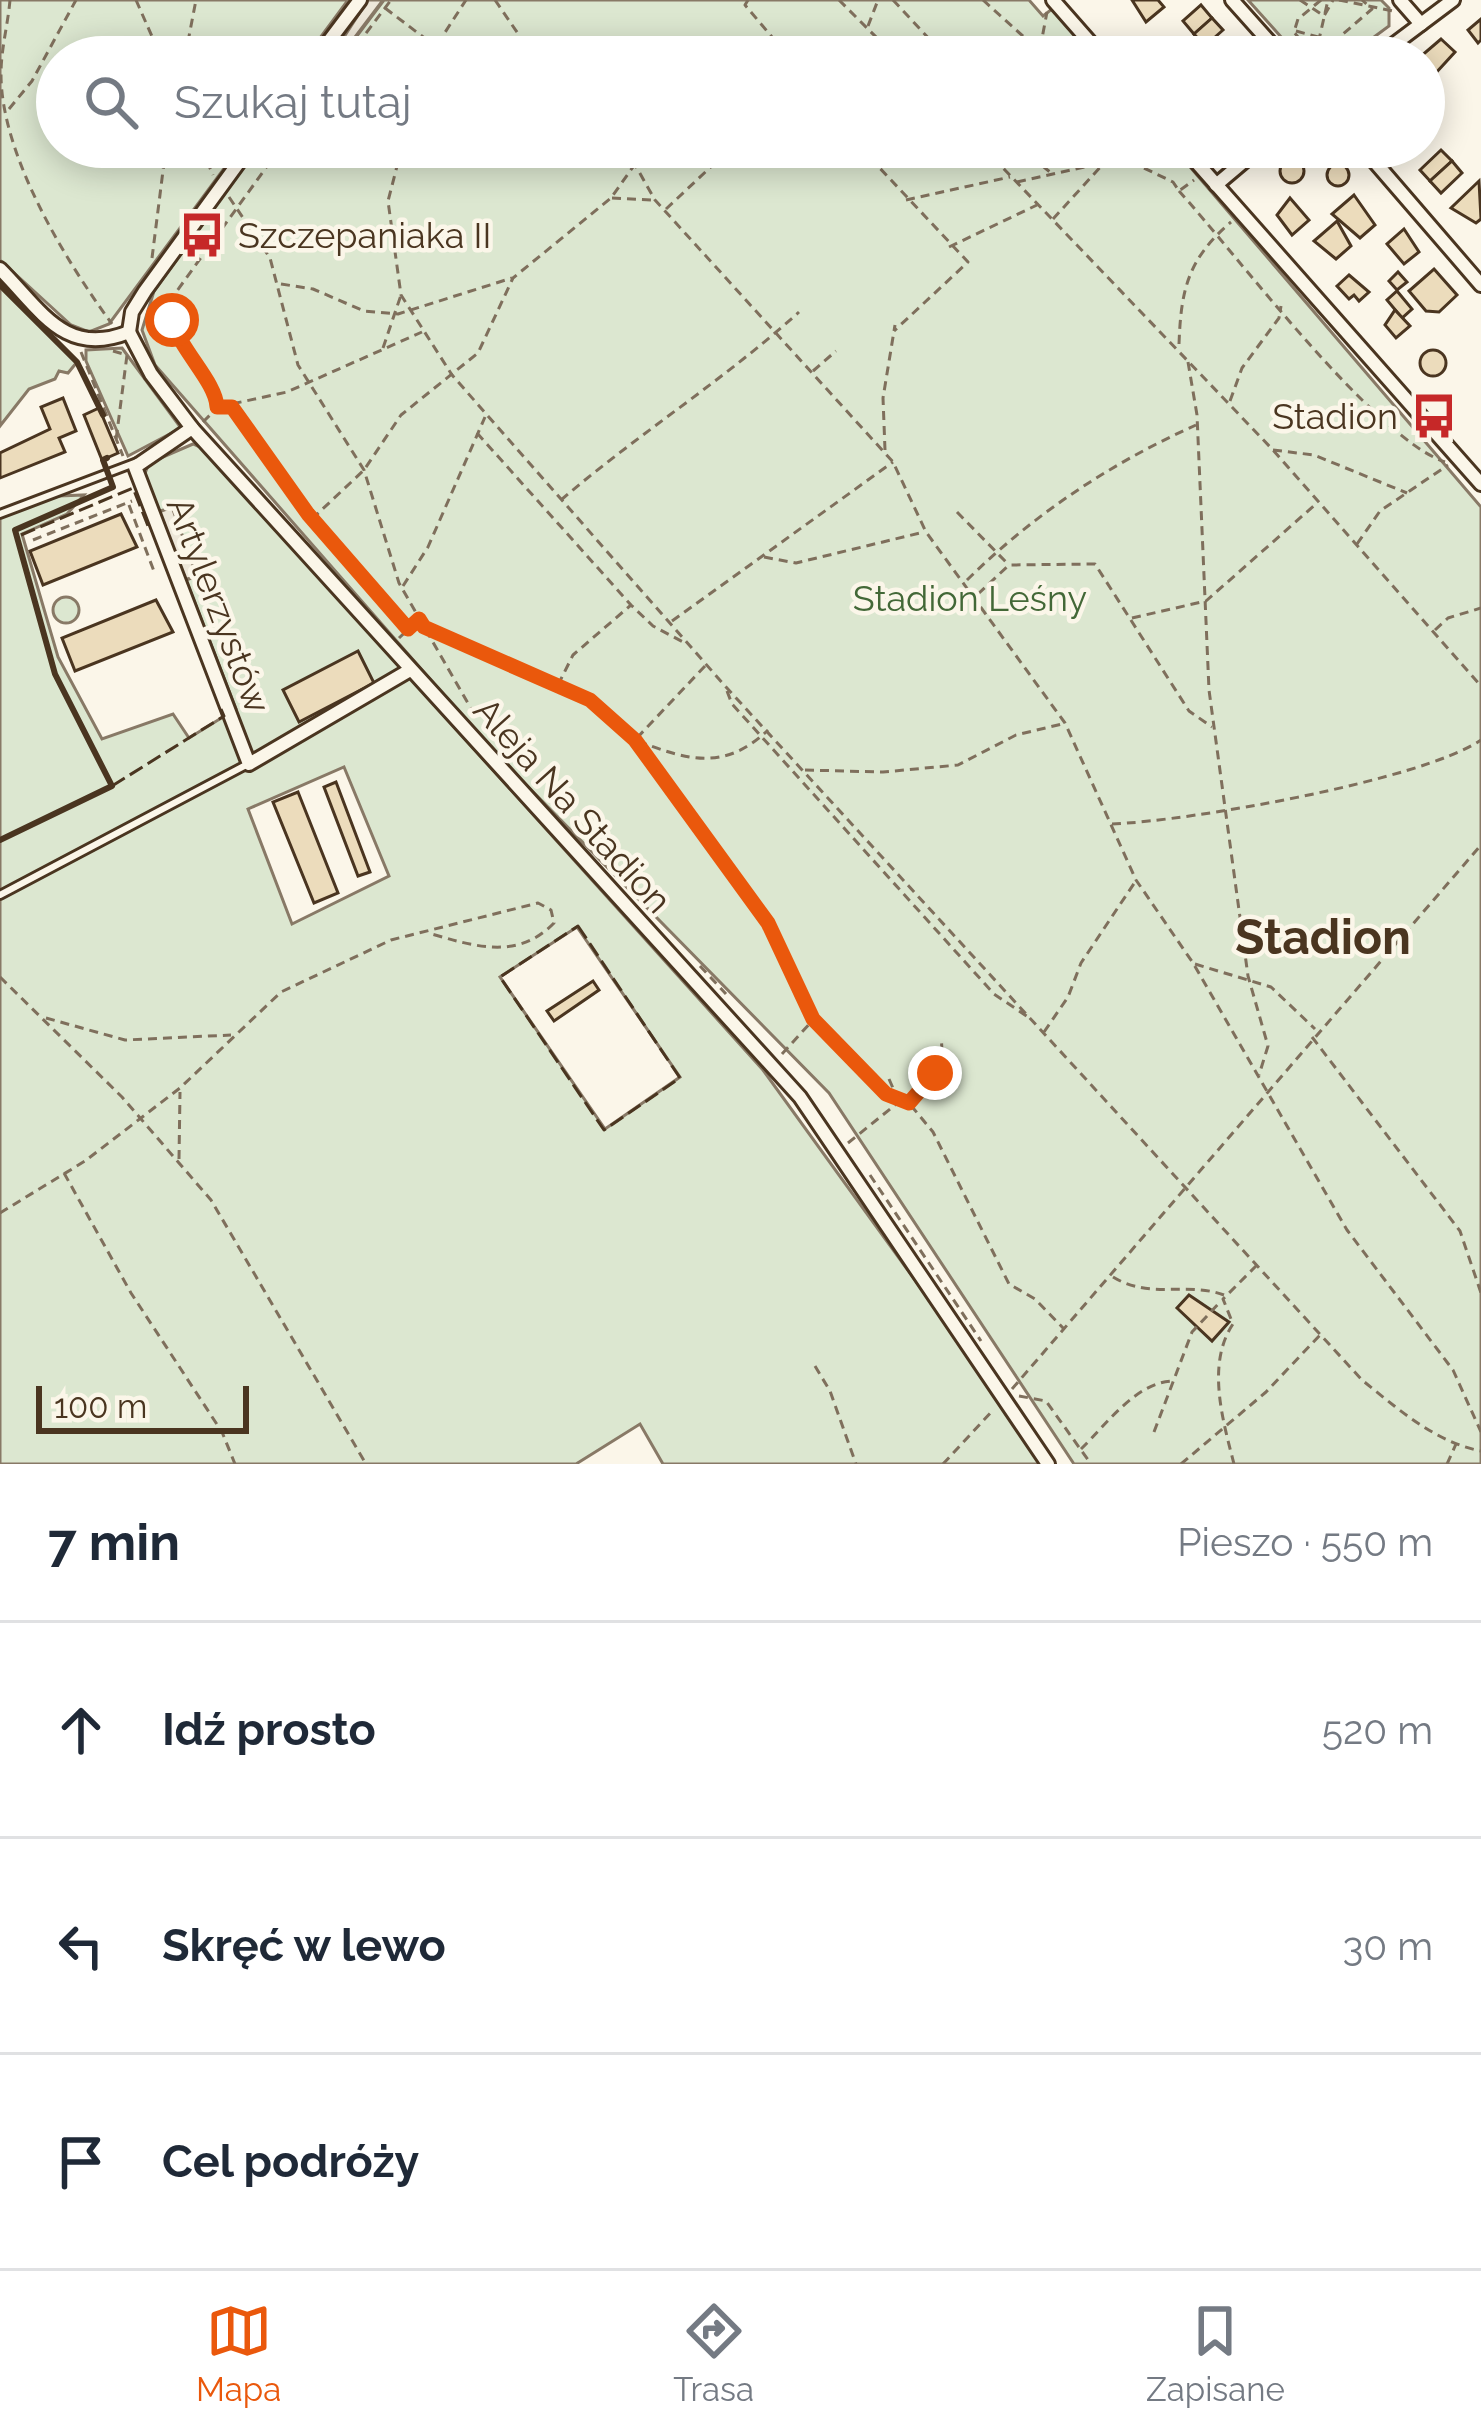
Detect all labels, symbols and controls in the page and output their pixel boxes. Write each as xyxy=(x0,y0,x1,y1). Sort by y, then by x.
search box xyxy=(36,36,1445,168)
icon: search xyxy=(78,69,144,135)
text: Szukaj tutaj xyxy=(174,76,412,129)
bus stop icon: Szczepaniaka II xyxy=(177,210,227,260)
place label: Szczepaniaka II xyxy=(238,214,491,256)
route start xyxy=(145,293,199,347)
bus stop icon: Stadion xyxy=(1409,391,1459,441)
place label: Stadion xyxy=(1272,395,1398,437)
street label: Artylerzystów xyxy=(159,491,279,719)
park label: Stadion Leśny xyxy=(853,577,1087,619)
street label: Aleja Na Stadion xyxy=(466,689,680,921)
district label: Stadion xyxy=(1235,909,1411,965)
route end xyxy=(908,1046,962,1100)
scale bar xyxy=(36,1380,249,1433)
text: 100 m xyxy=(54,1387,147,1426)
text: 7 min xyxy=(48,1512,180,1572)
text: Pieszo · 550 m xyxy=(1177,1519,1433,1565)
icon: ahead xyxy=(48,1697,114,1763)
text: Idź prosto xyxy=(162,1703,376,1756)
text: 520 m xyxy=(1322,1707,1433,1753)
icon: left xyxy=(48,1913,114,1979)
text: Skręć w lewo xyxy=(162,1919,446,1972)
text: 30 m xyxy=(1343,1923,1433,1969)
icon: arrive xyxy=(48,2129,114,2195)
text: Cel podróży xyxy=(162,2135,419,2188)
tab: Mapa xyxy=(196,2298,281,2409)
tab: Trasa xyxy=(673,2298,754,2409)
tab: Zapisane xyxy=(1146,2298,1285,2409)

